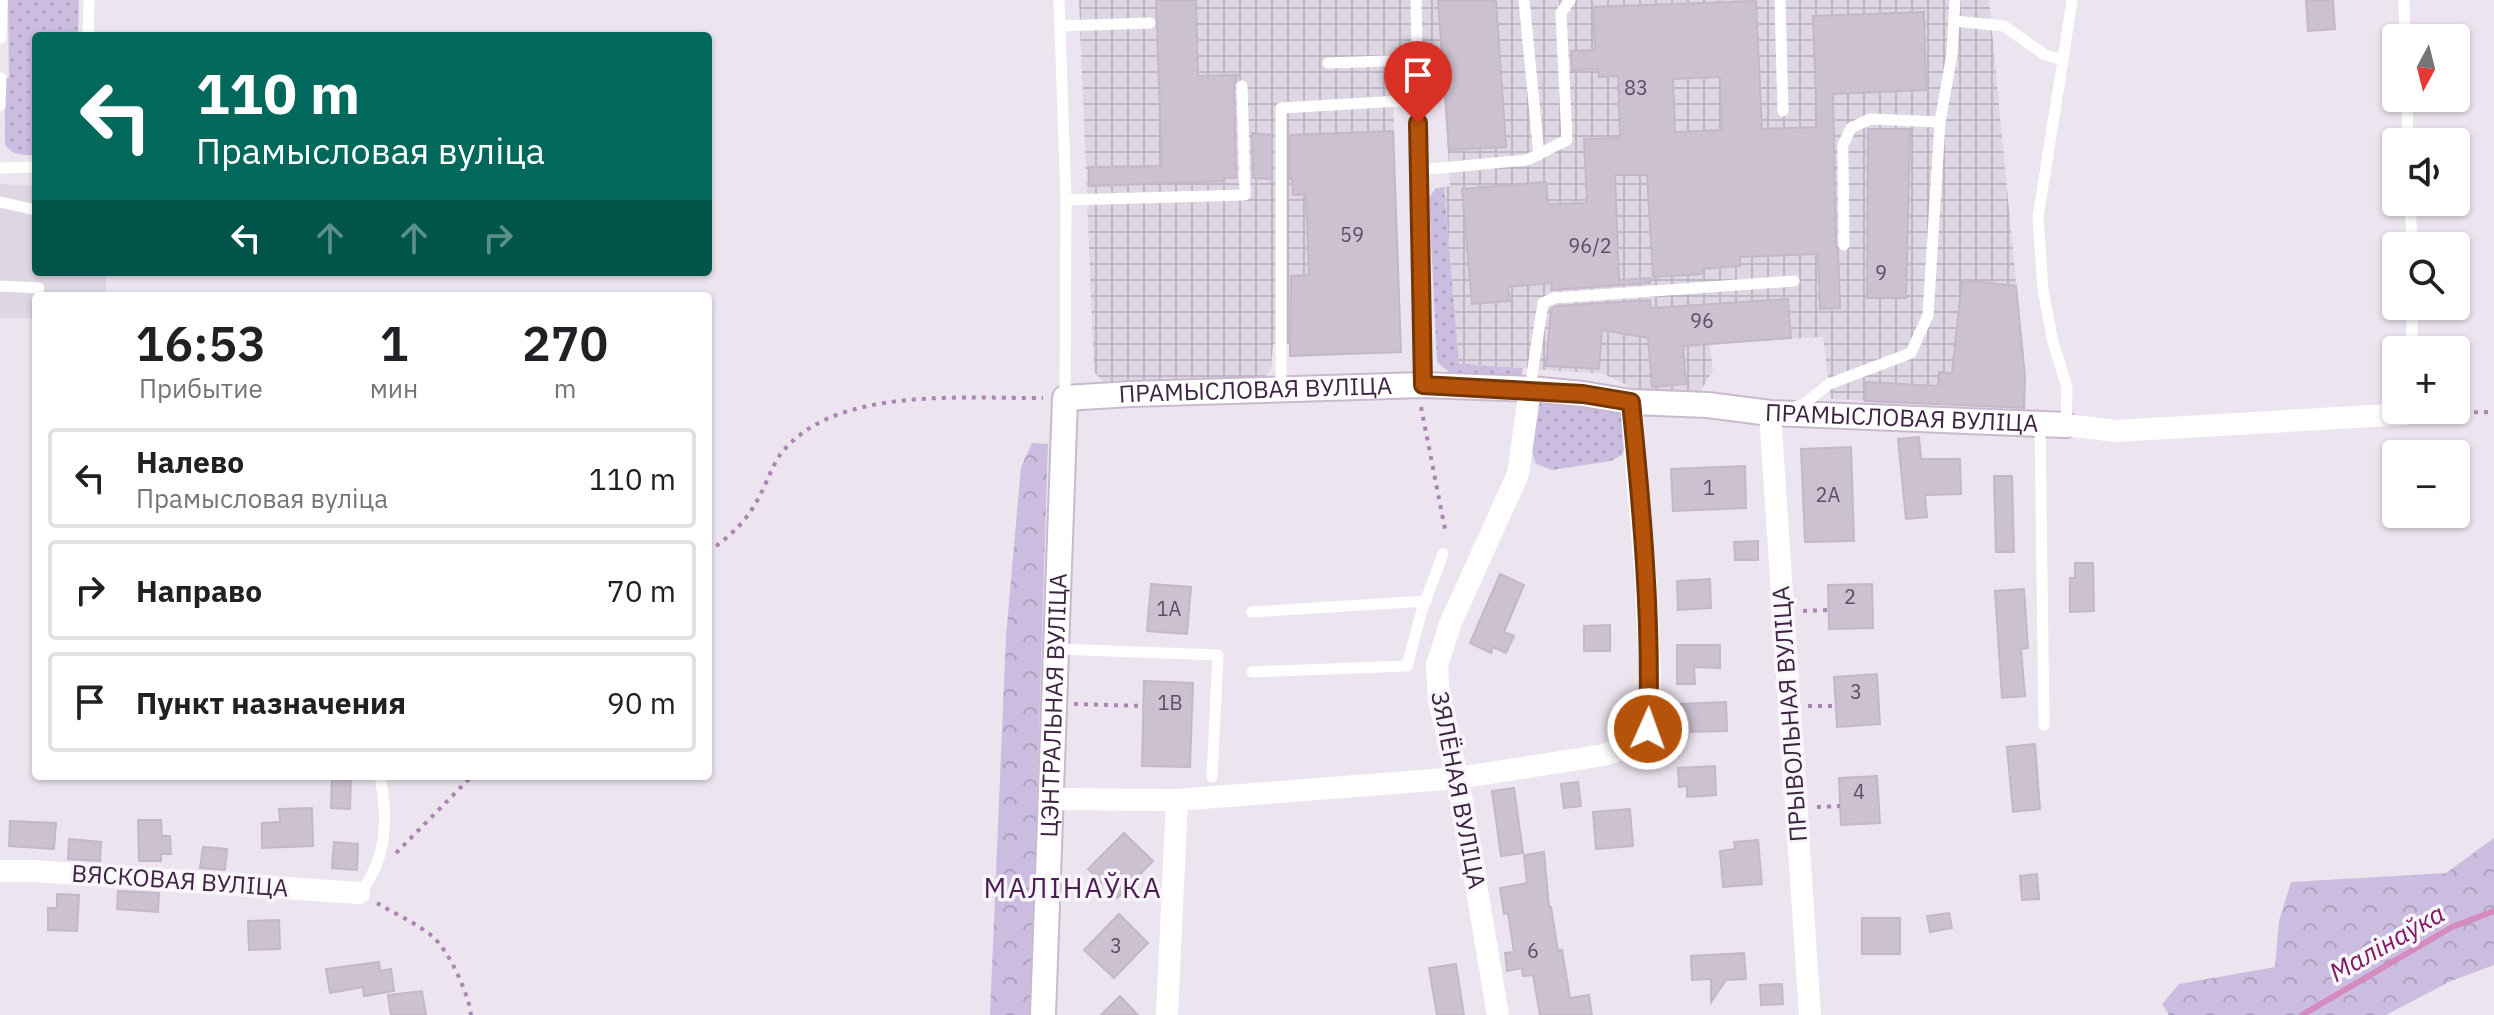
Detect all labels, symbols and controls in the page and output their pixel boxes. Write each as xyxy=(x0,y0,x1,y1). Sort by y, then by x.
north arrow xyxy=(2382,24,2470,112)
map controls xyxy=(2382,24,2470,528)
pin xyxy=(1384,41,1452,123)
icon: arrive xyxy=(1396,53,1440,97)
text: 110 m xyxy=(196,57,360,129)
icon: left xyxy=(64,64,168,168)
house number: 83 xyxy=(1624,74,1648,101)
text: Прамысловая вуліца xyxy=(196,127,545,174)
button: sound xyxy=(2382,128,2470,216)
icon: left xyxy=(224,216,268,260)
icon: ahead xyxy=(308,216,352,260)
icon: ahead xyxy=(392,216,436,260)
icon: right xyxy=(476,216,520,260)
house number: 59 xyxy=(1340,221,1364,248)
house number: 96/2 xyxy=(1568,232,1612,259)
button: search xyxy=(2382,232,2470,320)
house number: 9 xyxy=(1875,259,1887,286)
house number: 96 xyxy=(1690,307,1714,334)
text: 16:53 xyxy=(136,312,266,374)
text: 1 xyxy=(380,312,408,374)
text: 270 xyxy=(522,312,608,374)
button: + xyxy=(2382,336,2470,424)
street label: ПРАМЫСЛОВАЯ ВУЛІЦА xyxy=(1118,369,1393,410)
text: Прибытие xyxy=(139,371,263,405)
text: мин xyxy=(370,371,418,405)
text: m xyxy=(554,371,577,405)
street label: ПРАМЫСЛОВАЯ ВУЛІЦА xyxy=(1764,396,2039,439)
button: − xyxy=(2382,440,2470,528)
text: Налево xyxy=(136,442,244,481)
icon: left xyxy=(68,456,112,500)
text: 110 m xyxy=(589,459,676,498)
house number: 1 xyxy=(1703,474,1715,501)
text: Прамысловая вуліца xyxy=(136,481,388,515)
house number: 2А xyxy=(1816,481,1841,508)
icon: right xyxy=(68,568,112,612)
text: Направо xyxy=(136,571,262,610)
text: 70 m xyxy=(607,571,676,610)
street label: ЦЭНТРАЛЬНАЯ ВУЛІЦА xyxy=(1032,572,1074,838)
house number: 2 xyxy=(1844,583,1856,610)
street label: ПРЫВОЛЬНАЯ ВУЛІЦА xyxy=(1764,585,1814,843)
house number: 1А xyxy=(1157,595,1182,622)
house number: 3 xyxy=(1850,678,1862,705)
icon: arrive xyxy=(68,680,112,724)
text: Пункт назначения xyxy=(136,683,406,722)
text: 90 m xyxy=(607,683,676,722)
position arrow xyxy=(1606,687,1690,771)
street label: ЗЯЛЁНАЯ ВУЛІЦА xyxy=(1424,688,1494,891)
house number: 1В xyxy=(1157,689,1183,716)
house number: 4 xyxy=(1853,778,1865,805)
street label: ВЯСКОВАЯ ВУЛІЦА xyxy=(71,856,290,904)
district label: МАЛІНАЎКА xyxy=(983,869,1163,906)
water label: Малінаўка xyxy=(2323,895,2450,989)
house number: 3 xyxy=(1110,932,1122,959)
house number: 6 xyxy=(1527,937,1539,964)

